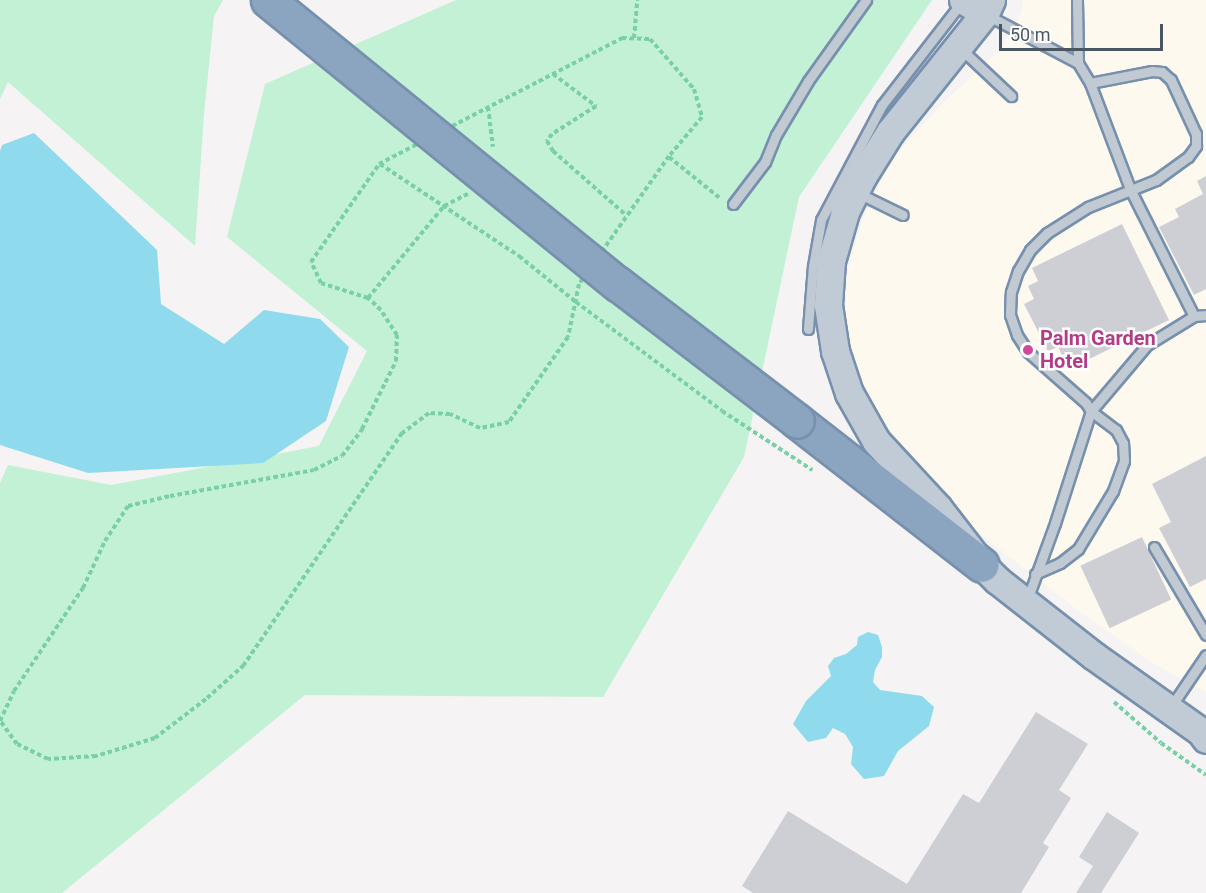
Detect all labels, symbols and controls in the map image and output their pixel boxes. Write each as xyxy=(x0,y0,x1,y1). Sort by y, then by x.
scale bar xyxy=(1002,12,1166,50)
text: 50 m xyxy=(1010,24,1050,45)
place label: Palm Garden Hotel xyxy=(1040,326,1156,373)
marker: Palm Garden Hotel xyxy=(1021,343,1035,357)

